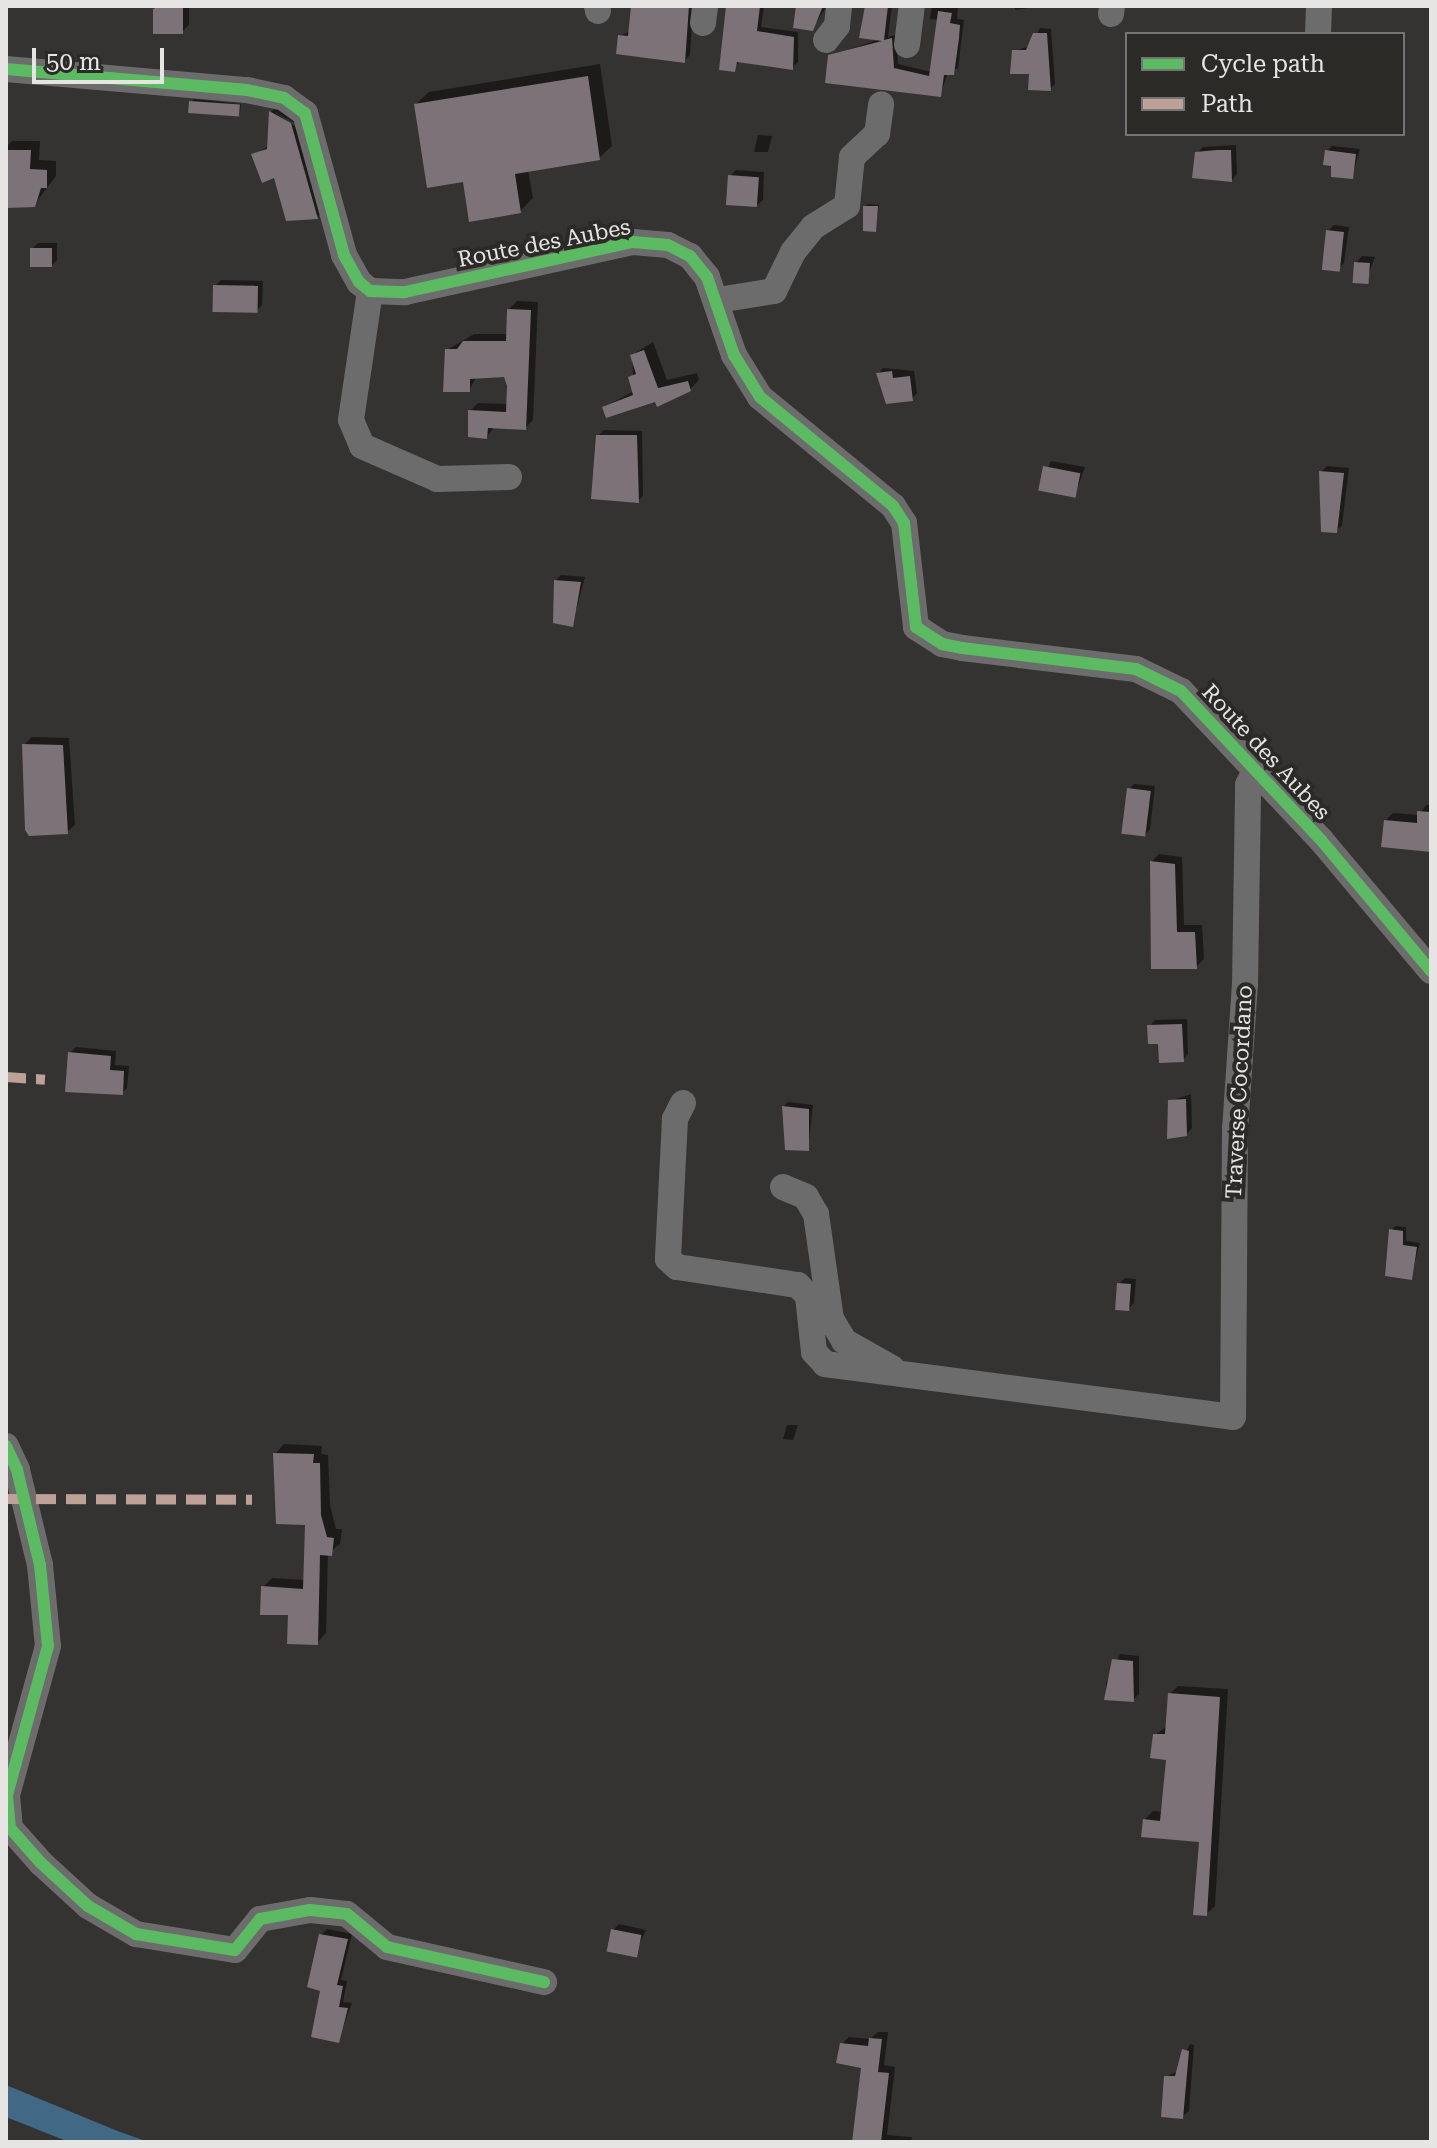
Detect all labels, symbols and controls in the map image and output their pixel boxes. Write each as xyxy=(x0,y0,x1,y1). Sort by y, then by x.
scale bar xyxy=(36,32,168,82)
legend xyxy=(1125,32,1405,136)
text: 50 m xyxy=(46,48,101,76)
text: Cycle path xyxy=(1201,50,1325,78)
text: Path xyxy=(1201,90,1253,118)
street label: Route des Aubes xyxy=(455,213,633,273)
street label: Route des Aubes xyxy=(1196,679,1336,825)
street label: Traverse Cocordano xyxy=(1220,985,1258,1199)

